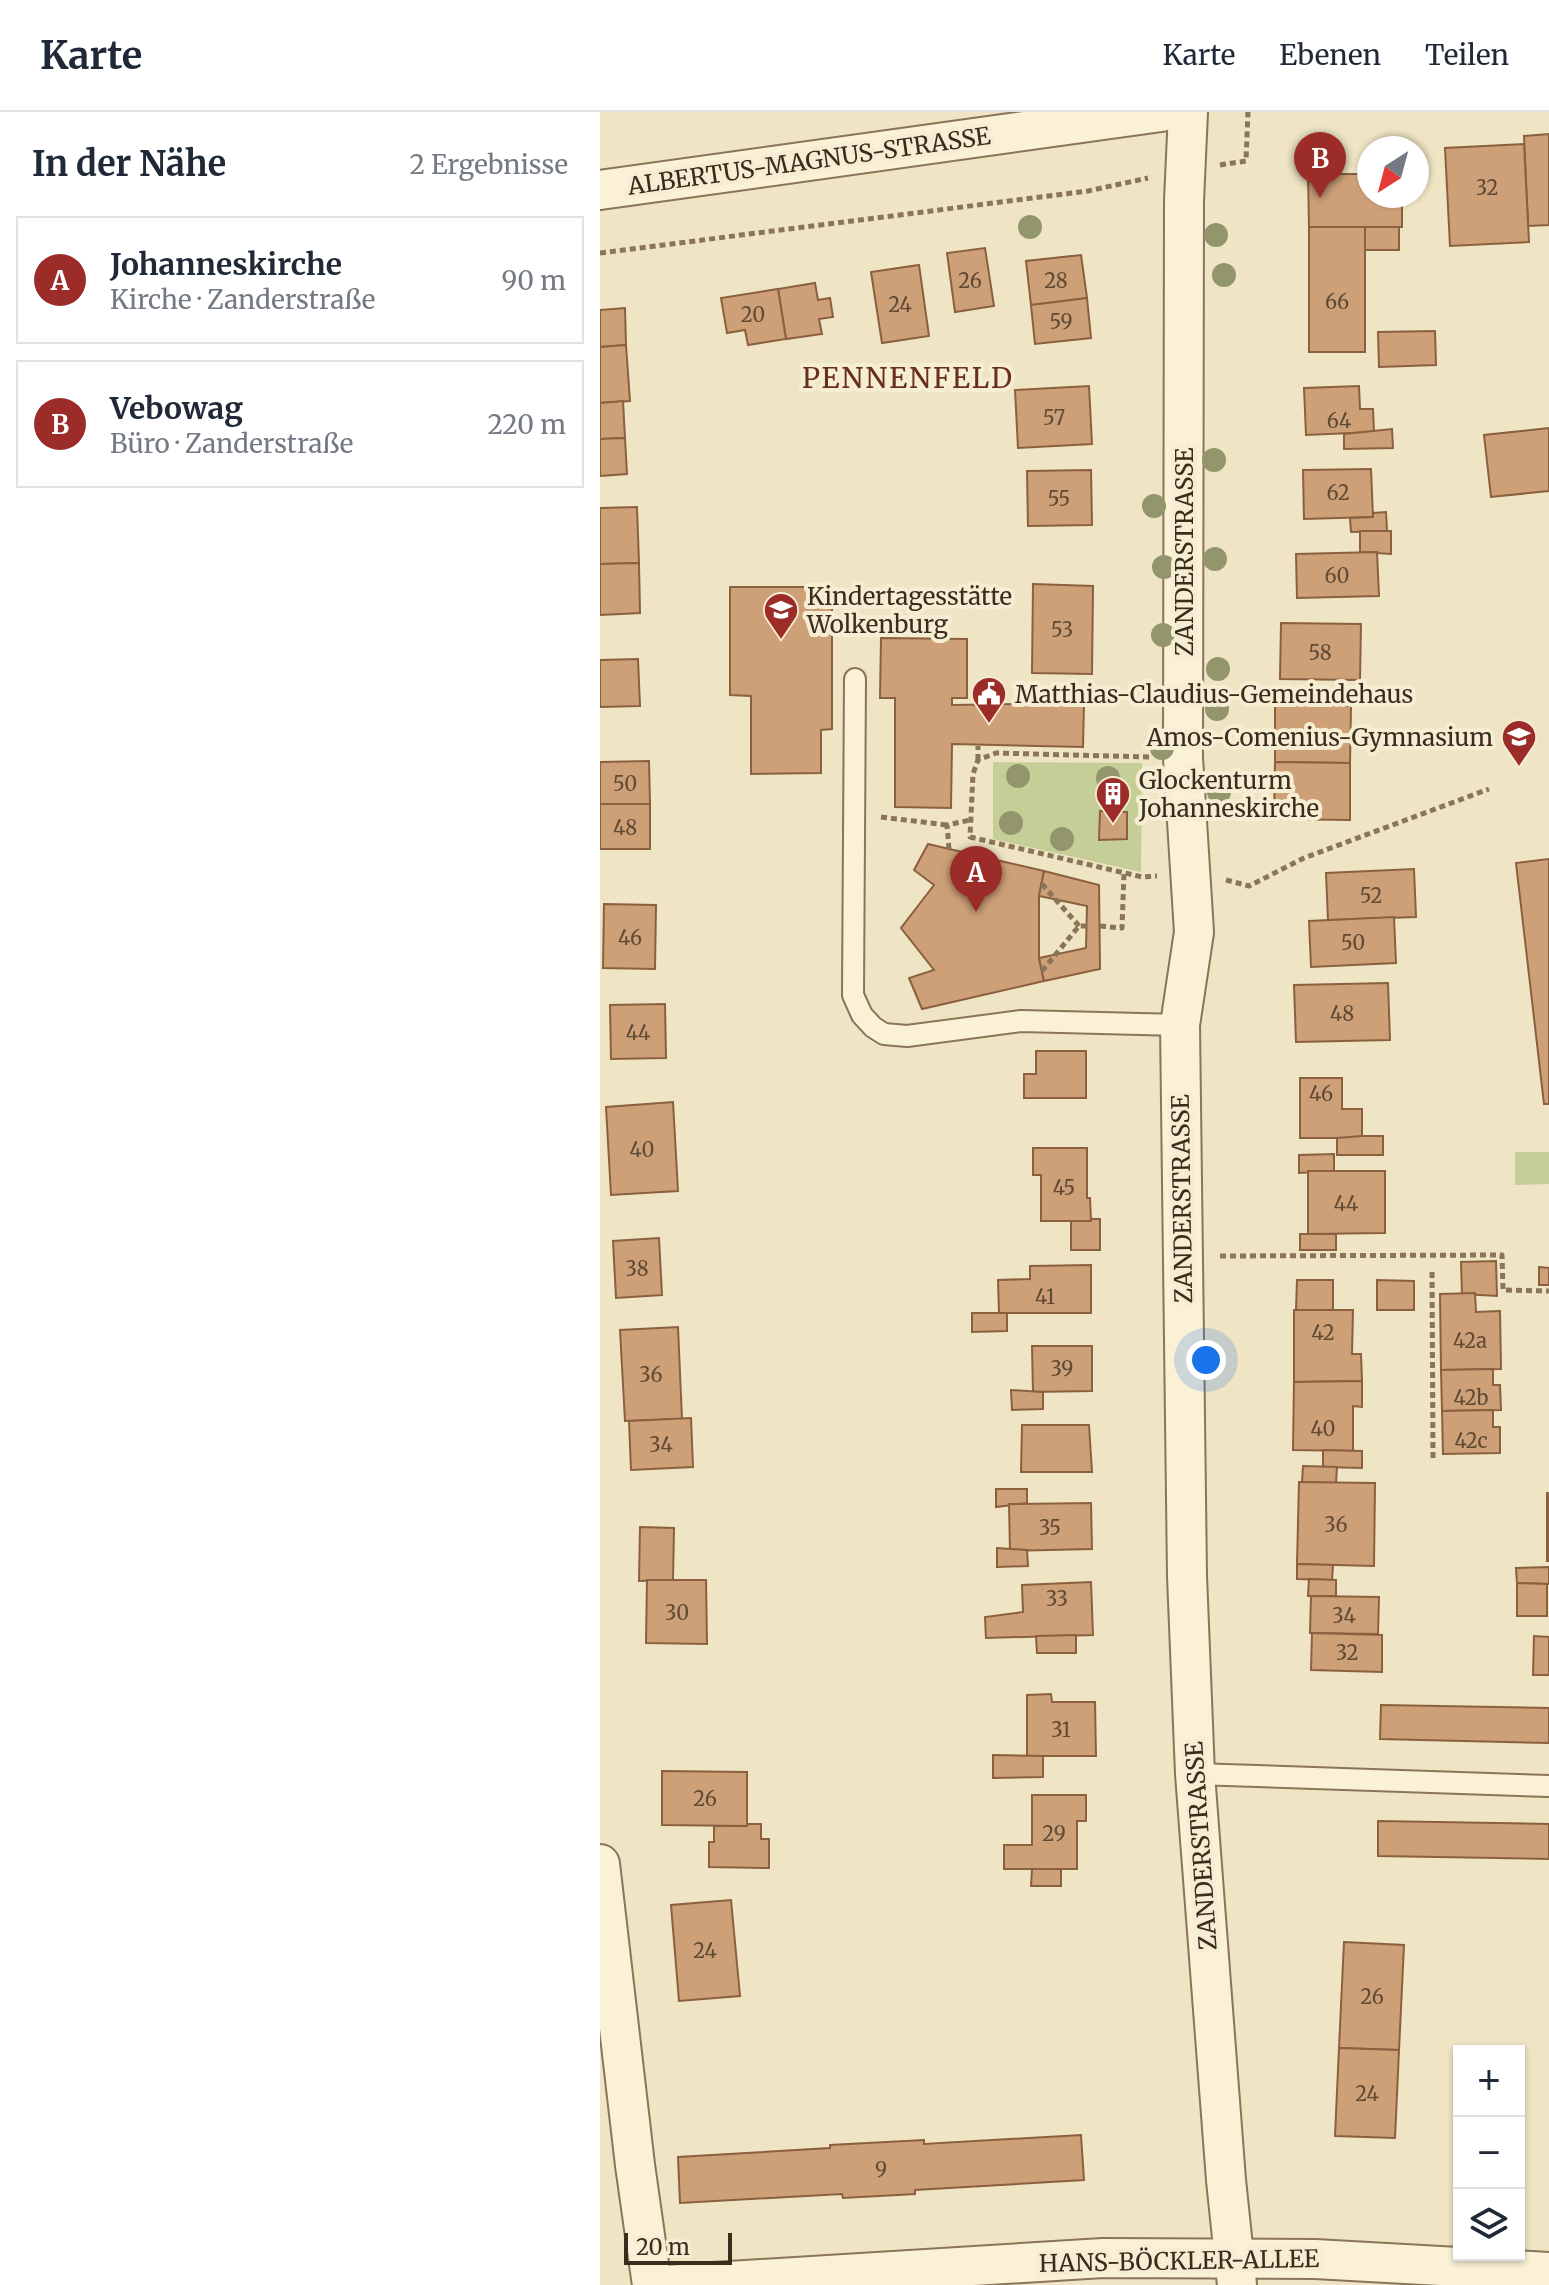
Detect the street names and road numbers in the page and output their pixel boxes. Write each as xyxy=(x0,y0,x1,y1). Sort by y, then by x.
street label: ALBERTUS-MAGNUS-STRASSE xyxy=(625,120,993,202)
street label: ZANDERSTRASSE xyxy=(1169,447,1200,657)
street label: ZANDERSTRASSE xyxy=(1165,1093,1199,1304)
street label: ZANDERSTRASSE xyxy=(1178,1740,1224,1951)
street label: HANS-BÖCKLER-ALLEE xyxy=(1039,2243,1320,2279)

